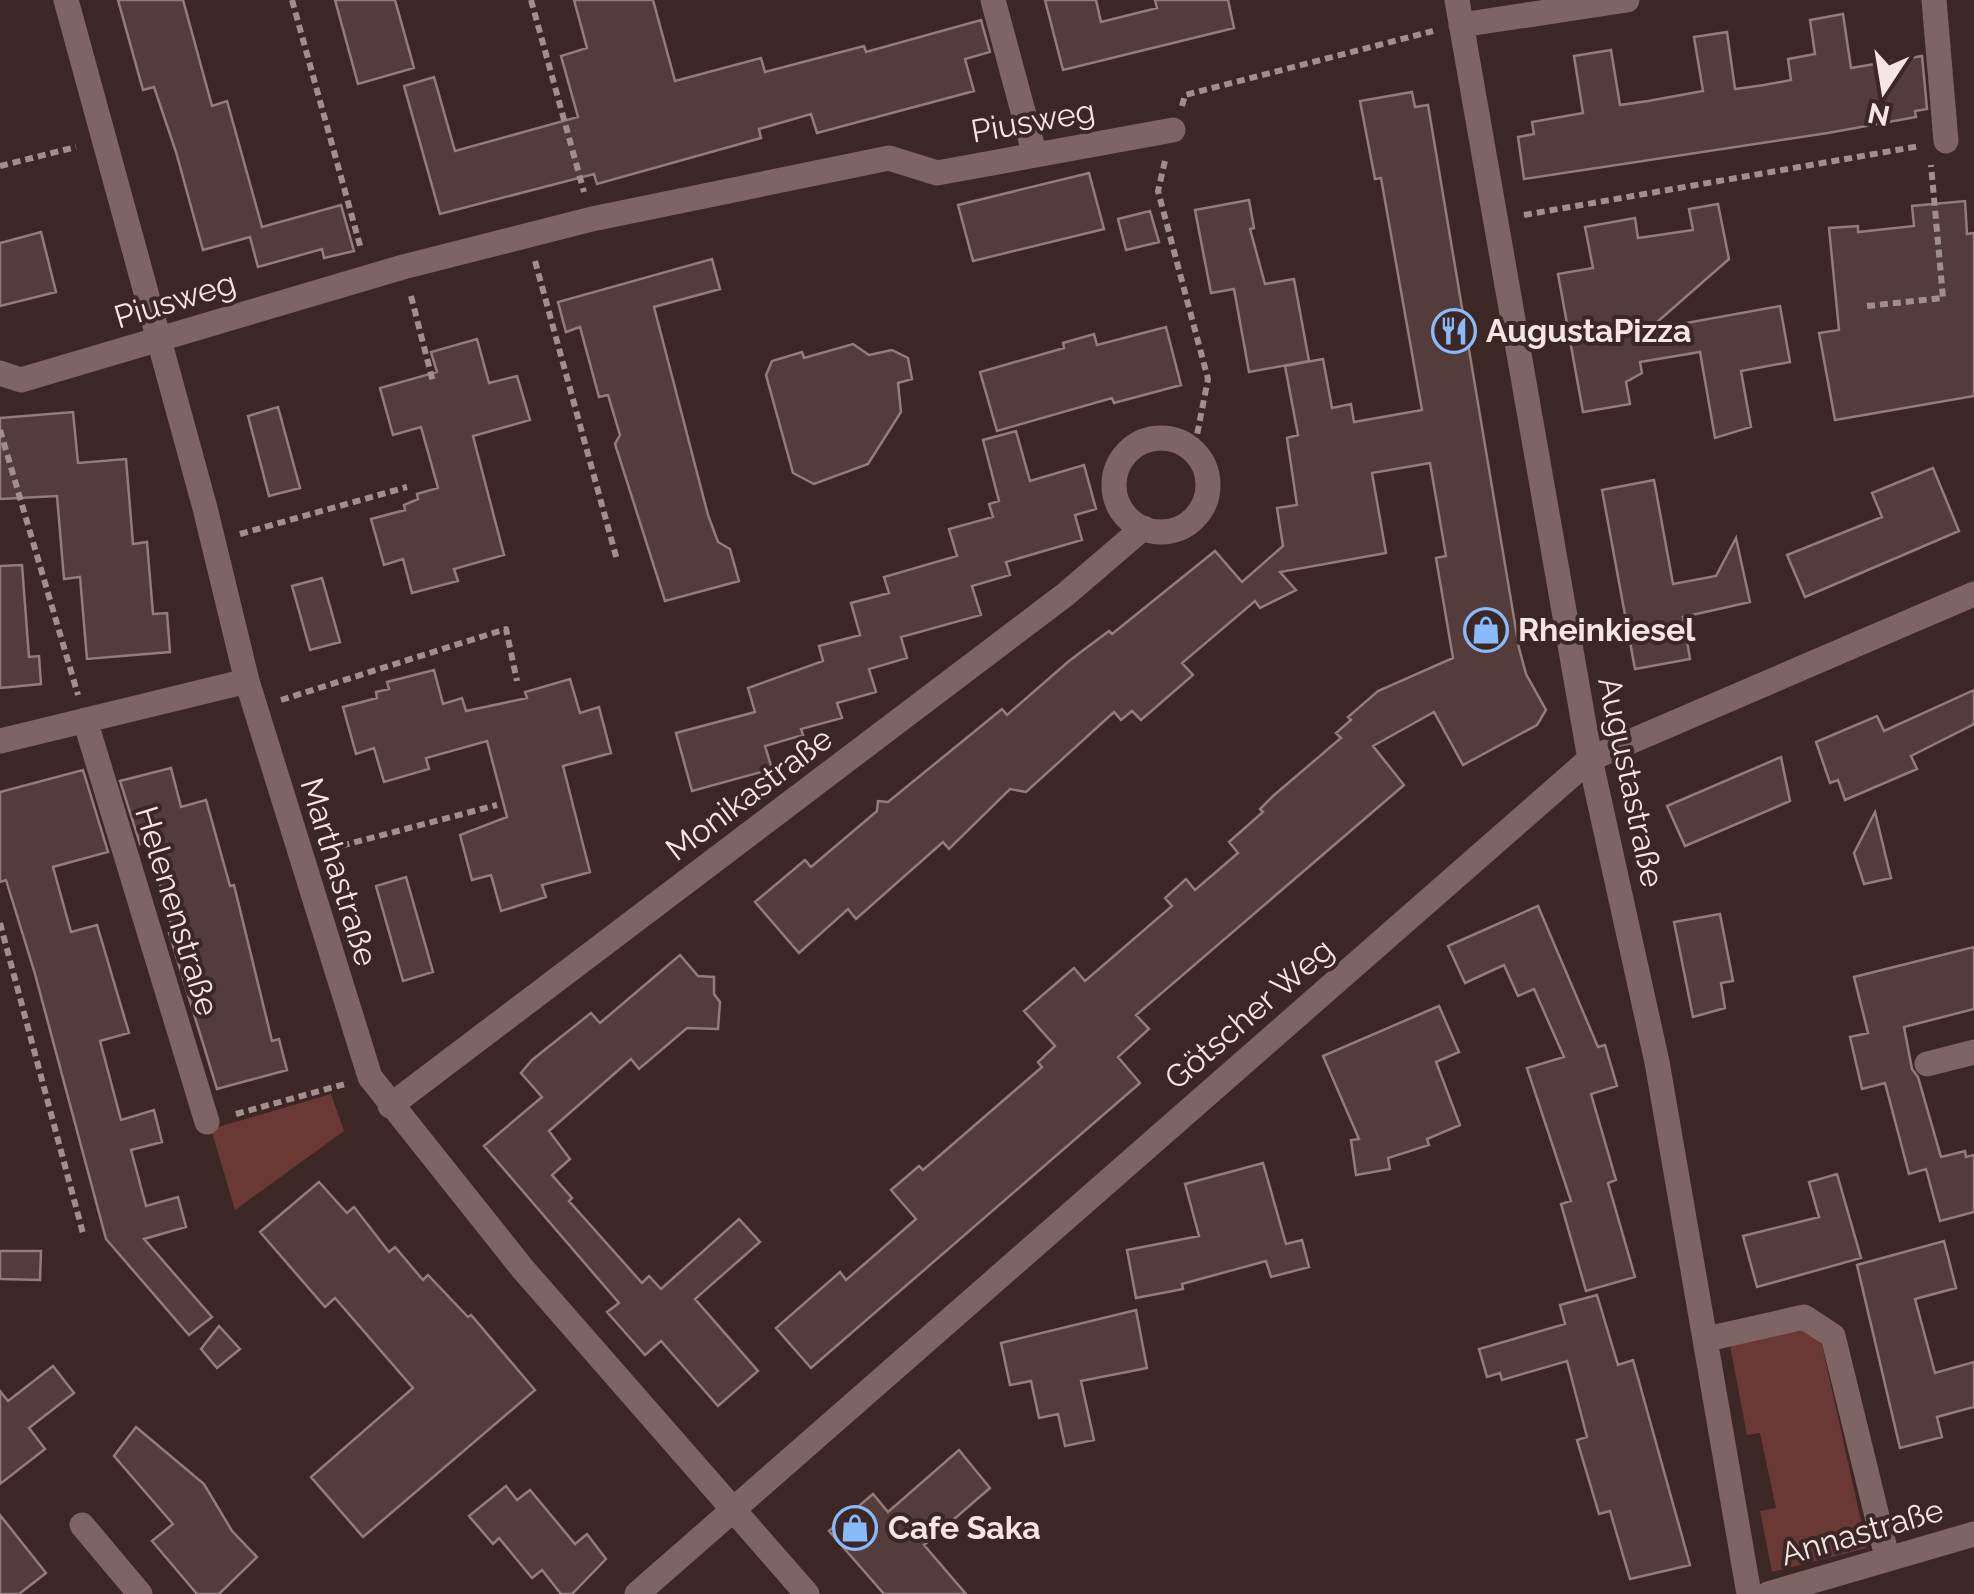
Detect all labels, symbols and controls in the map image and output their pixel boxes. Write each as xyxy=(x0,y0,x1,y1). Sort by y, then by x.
north arrow xyxy=(1834,40,1934,140)
street label: Piusweg xyxy=(968,91,1098,150)
text: N xyxy=(1865,96,1893,132)
street label: Piusweg xyxy=(110,264,240,335)
restaurant icon: AugustaPizza xyxy=(1431,308,1477,354)
place label: AugustaPizza xyxy=(1486,312,1691,349)
shop icon: Rheinkiesel xyxy=(1463,607,1509,653)
place label: Rheinkiesel xyxy=(1518,611,1696,648)
street label: Augustastraße xyxy=(1591,673,1672,890)
street label: Monikastraße xyxy=(659,719,839,868)
street label: Marthastraße xyxy=(293,773,386,970)
street label: Helenenstraße xyxy=(128,802,227,1020)
street label: Götscher Weg xyxy=(1157,931,1340,1097)
street label: Annastraße xyxy=(1776,1491,1948,1572)
shop icon: Cafe Saka xyxy=(832,1505,878,1551)
place label: Cafe Saka xyxy=(888,1509,1041,1546)

